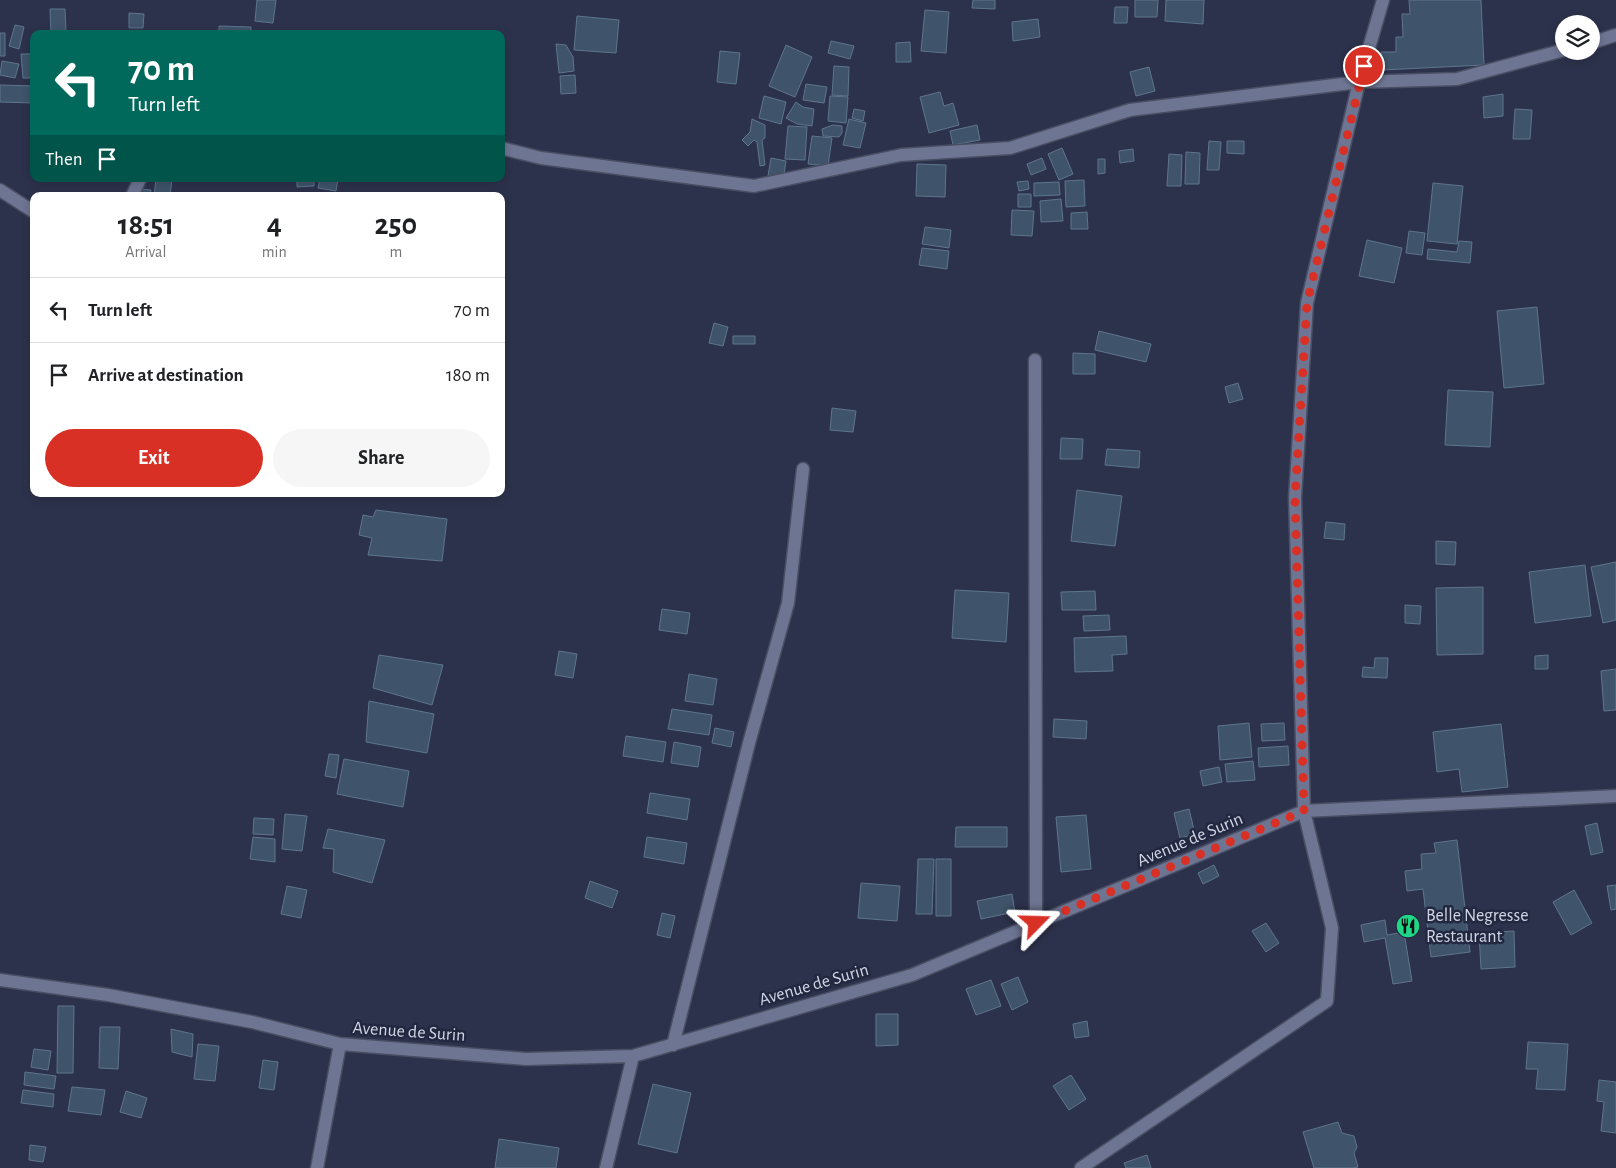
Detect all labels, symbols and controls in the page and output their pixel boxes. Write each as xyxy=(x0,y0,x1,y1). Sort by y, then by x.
map controls xyxy=(1555,15,1600,60)
button: layers xyxy=(1555,15,1600,60)
pin xyxy=(1343,45,1385,87)
icon: left xyxy=(45,50,110,115)
text: 70 m xyxy=(128,52,195,87)
icon: arrive xyxy=(1350,52,1378,80)
text: Turn left xyxy=(128,93,200,115)
icon: arrive xyxy=(93,145,121,173)
text: Then xyxy=(45,150,83,169)
text: 18:51 xyxy=(118,210,174,240)
text: 4 xyxy=(267,210,282,240)
text: 250 xyxy=(374,210,417,240)
text: Arrival xyxy=(125,244,166,260)
text: min xyxy=(262,244,287,260)
text: m xyxy=(389,244,402,260)
icon: left xyxy=(45,296,73,324)
text: Turn left xyxy=(88,301,152,320)
text: 70 m xyxy=(454,301,490,320)
icon: arrive xyxy=(45,361,73,389)
text: Arrive at destination xyxy=(88,366,244,385)
text: 180 m xyxy=(446,366,490,385)
button: Exit xyxy=(45,429,263,487)
button: Share xyxy=(273,429,490,487)
street label: Avenue de Surin xyxy=(1134,810,1246,870)
position arrow xyxy=(1009,896,1061,948)
place label: Belle Negresse Restaurant xyxy=(1426,907,1528,946)
restaurant icon: Belle Negresse Restaurant xyxy=(1395,913,1421,939)
street label: Avenue de Surin xyxy=(757,961,871,1009)
street label: Avenue de Surin xyxy=(352,1019,466,1045)

